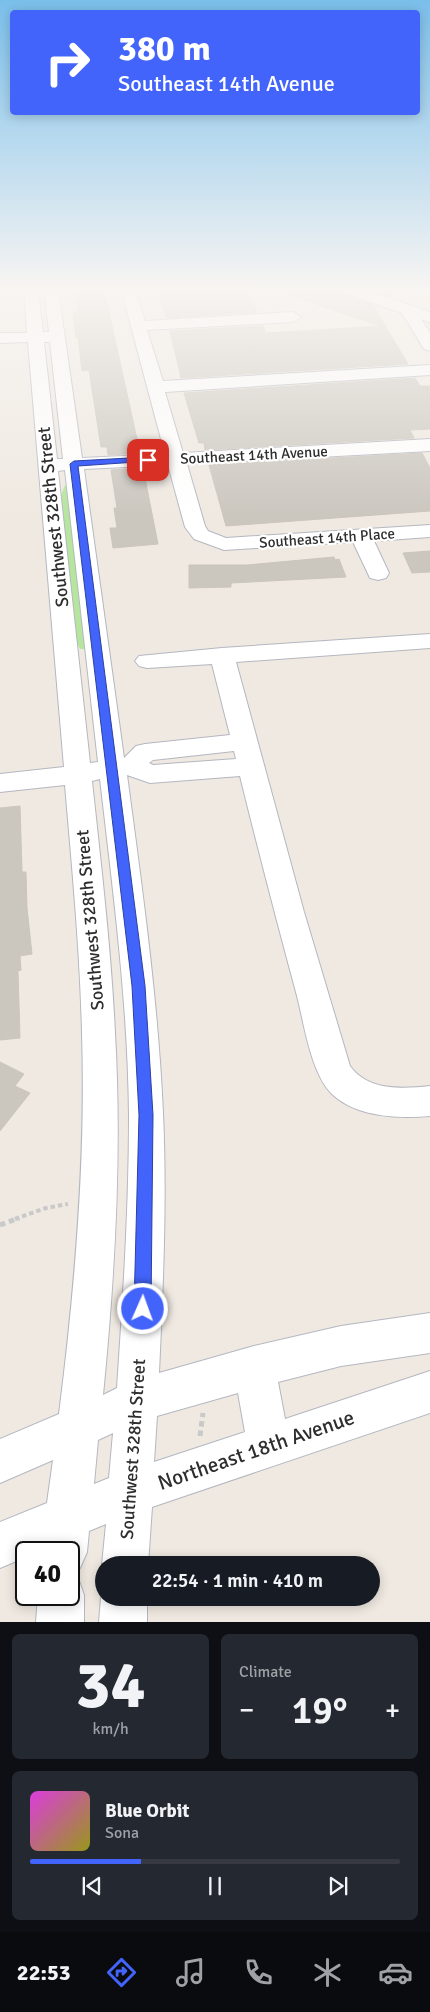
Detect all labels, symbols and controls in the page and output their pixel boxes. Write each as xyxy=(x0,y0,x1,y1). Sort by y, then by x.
text: 380 m xyxy=(118,27,211,70)
icon: right xyxy=(35,30,100,95)
text: Southeast 14th Avenue xyxy=(118,70,335,97)
street label: Southwest 328th Street xyxy=(33,426,73,608)
pin xyxy=(127,439,169,481)
street label: Southeast 14th Avenue xyxy=(180,442,328,468)
icon: arrive xyxy=(134,446,162,474)
street label: Southeast 14th Place xyxy=(259,524,395,552)
street label: Southwest 328th Street xyxy=(71,829,109,1011)
position arrow xyxy=(116,1282,168,1334)
street label: Southwest 328th Street xyxy=(116,1358,150,1540)
street label: Northeast 18th Avenue xyxy=(154,1404,358,1496)
speed limit sign: 40 xyxy=(15,1541,80,1606)
text: 22:54 · 1 min · 410 m xyxy=(152,1569,323,1593)
text: 34 xyxy=(75,1646,146,1726)
text: Climate xyxy=(239,1662,292,1682)
text: 19° xyxy=(292,1687,347,1734)
text: − xyxy=(239,1693,254,1727)
text: + xyxy=(385,1693,400,1727)
text: km/h xyxy=(92,1719,129,1739)
text: Blue Orbit xyxy=(105,1799,189,1823)
text: Sona xyxy=(105,1823,139,1843)
icon: previous xyxy=(78,1872,106,1900)
icon: pause xyxy=(201,1872,229,1900)
icon: next xyxy=(324,1872,352,1900)
icon: directions xyxy=(104,1955,139,1990)
icon: music xyxy=(173,1955,208,1990)
icon: phone xyxy=(241,1955,276,1990)
icon: climate xyxy=(310,1955,345,1990)
icon: car xyxy=(378,1955,413,1990)
text: 22:53 xyxy=(17,1959,71,1986)

